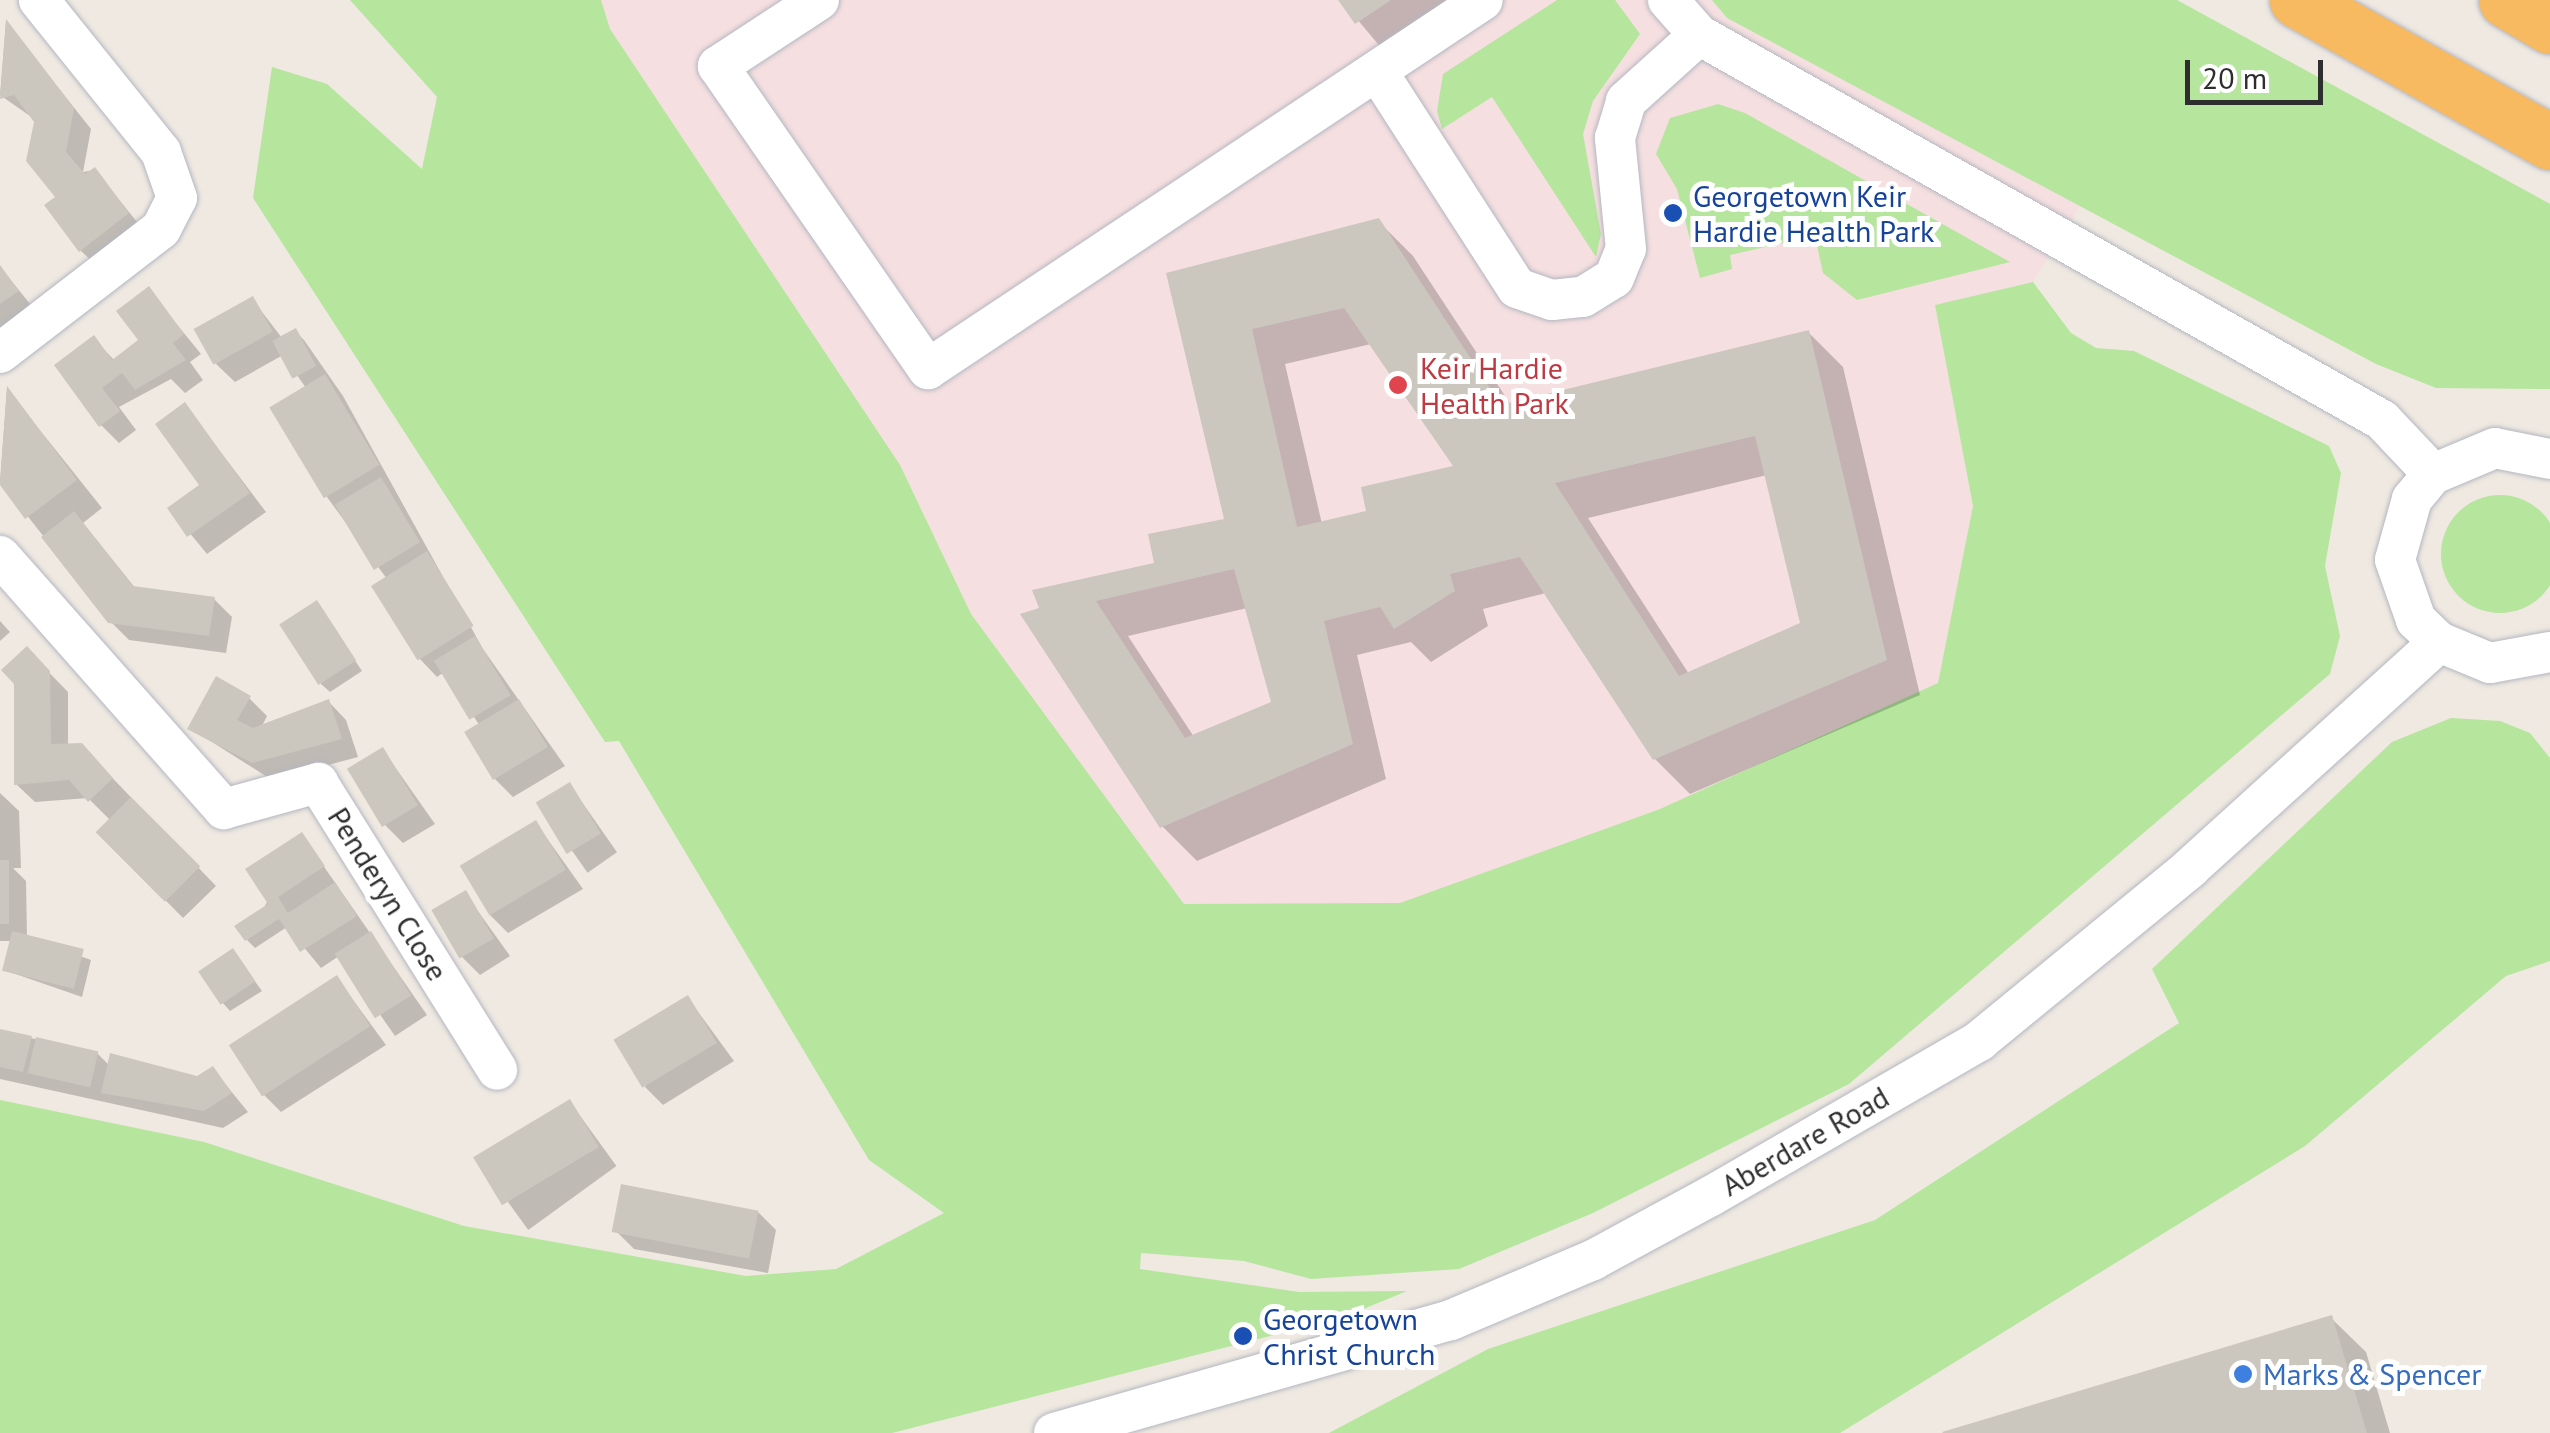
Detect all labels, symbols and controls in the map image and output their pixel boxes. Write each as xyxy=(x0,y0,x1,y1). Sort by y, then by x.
scale bar xyxy=(2190,40,2328,102)
text: 20 m xyxy=(2202,58,2267,97)
place label: Georgetown Keir Hardie Health Park xyxy=(1693,178,1934,248)
marker: Georgetown Keir Hardie Health Park xyxy=(1662,202,1684,224)
place label: Keir Hardie Health Park xyxy=(1420,350,1569,420)
marker: Keir Hardie Health Park xyxy=(1385,372,1411,398)
street label: Penderyn Close xyxy=(320,801,456,987)
street label: Aberdare Road xyxy=(1715,1079,1895,1203)
place label: Georgetown Christ Church xyxy=(1263,1301,1435,1372)
marker: Georgetown Christ Church xyxy=(1232,1325,1254,1347)
place label: Marks & Spencer xyxy=(2263,1356,2481,1392)
marker: Marks & Spencer xyxy=(2232,1363,2254,1385)

